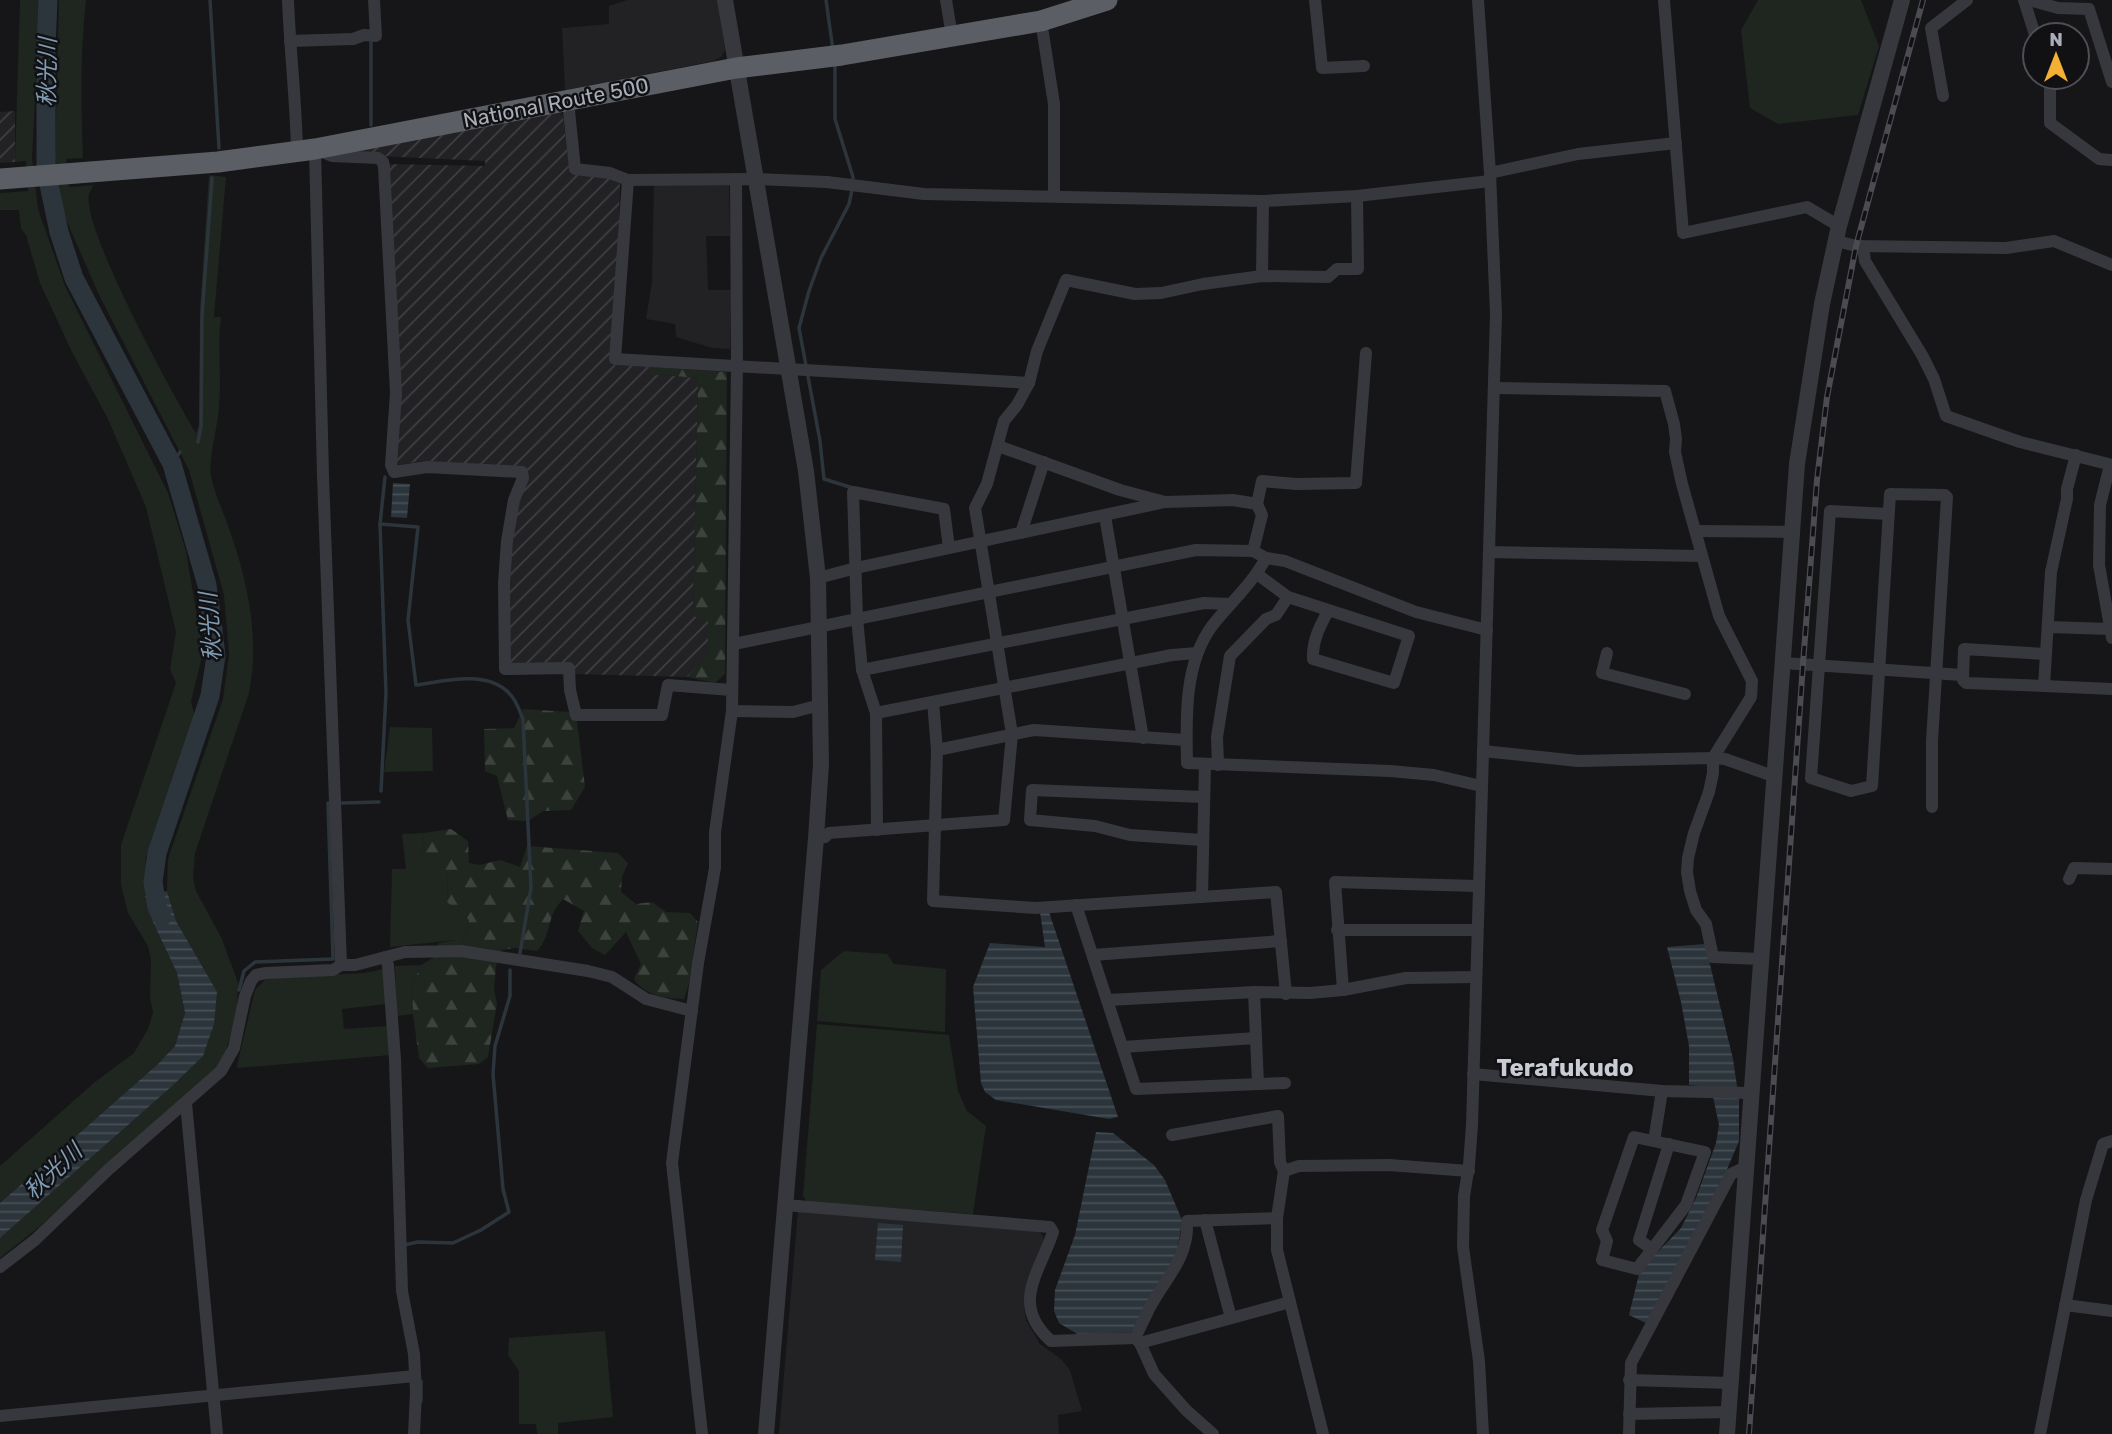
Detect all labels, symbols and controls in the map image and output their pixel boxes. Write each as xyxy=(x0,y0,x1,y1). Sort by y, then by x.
north arrow xyxy=(2021,21,2091,91)
text: N xyxy=(2049,28,2063,51)
water label: 秋光川 xyxy=(32,34,62,107)
street label: National Route 500 xyxy=(461,72,651,133)
water label: 秋光川 xyxy=(193,589,226,662)
district label: Terafukudo xyxy=(1496,1054,1634,1082)
water label: 秋光川 xyxy=(18,1135,90,1205)

